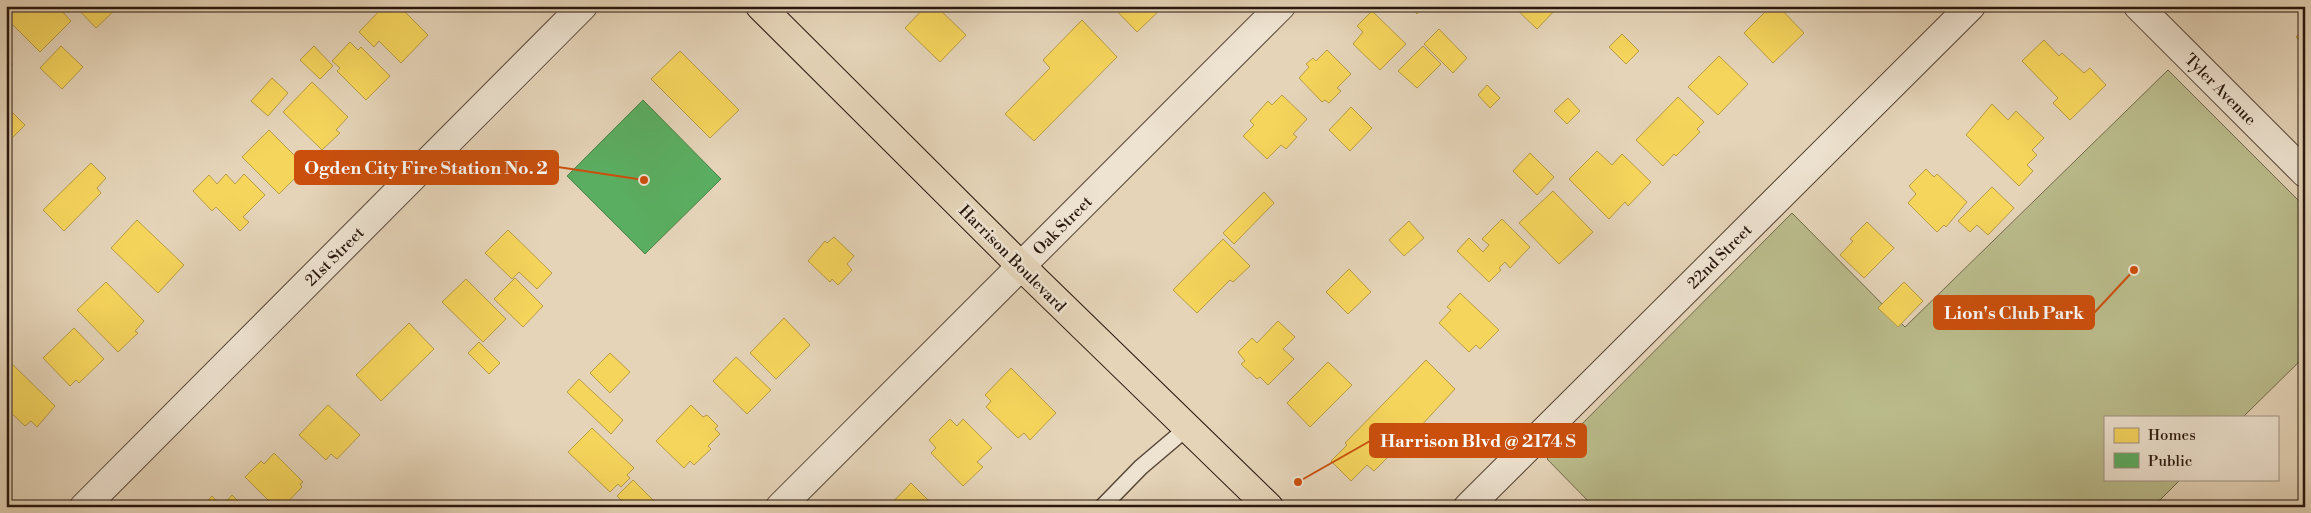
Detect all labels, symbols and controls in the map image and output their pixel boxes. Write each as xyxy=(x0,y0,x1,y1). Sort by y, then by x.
street label: Tyler Avenue xyxy=(2180,50,2260,130)
callout: Ogden City Fire Station No. 2 xyxy=(295,151,558,184)
text: Ogden City Fire Station No. 2 xyxy=(304,157,548,180)
street label: Oak Street xyxy=(1029,192,1097,260)
street label: Harrison Boulevard xyxy=(954,201,1070,317)
street label: 22nd Street xyxy=(1683,220,1757,293)
street label: 21st Street xyxy=(301,223,369,291)
callout: Lion's Club Park xyxy=(1934,296,2094,329)
text: Lion's Club Park xyxy=(1944,302,2085,325)
legend xyxy=(2104,416,2278,480)
callout: Harrison Blvd @ 2174 S xyxy=(1370,424,1586,457)
text: Homes xyxy=(2148,426,2196,445)
text: Harrison Blvd @ 2174 S xyxy=(1380,430,1576,453)
text: Public xyxy=(2148,452,2192,471)

